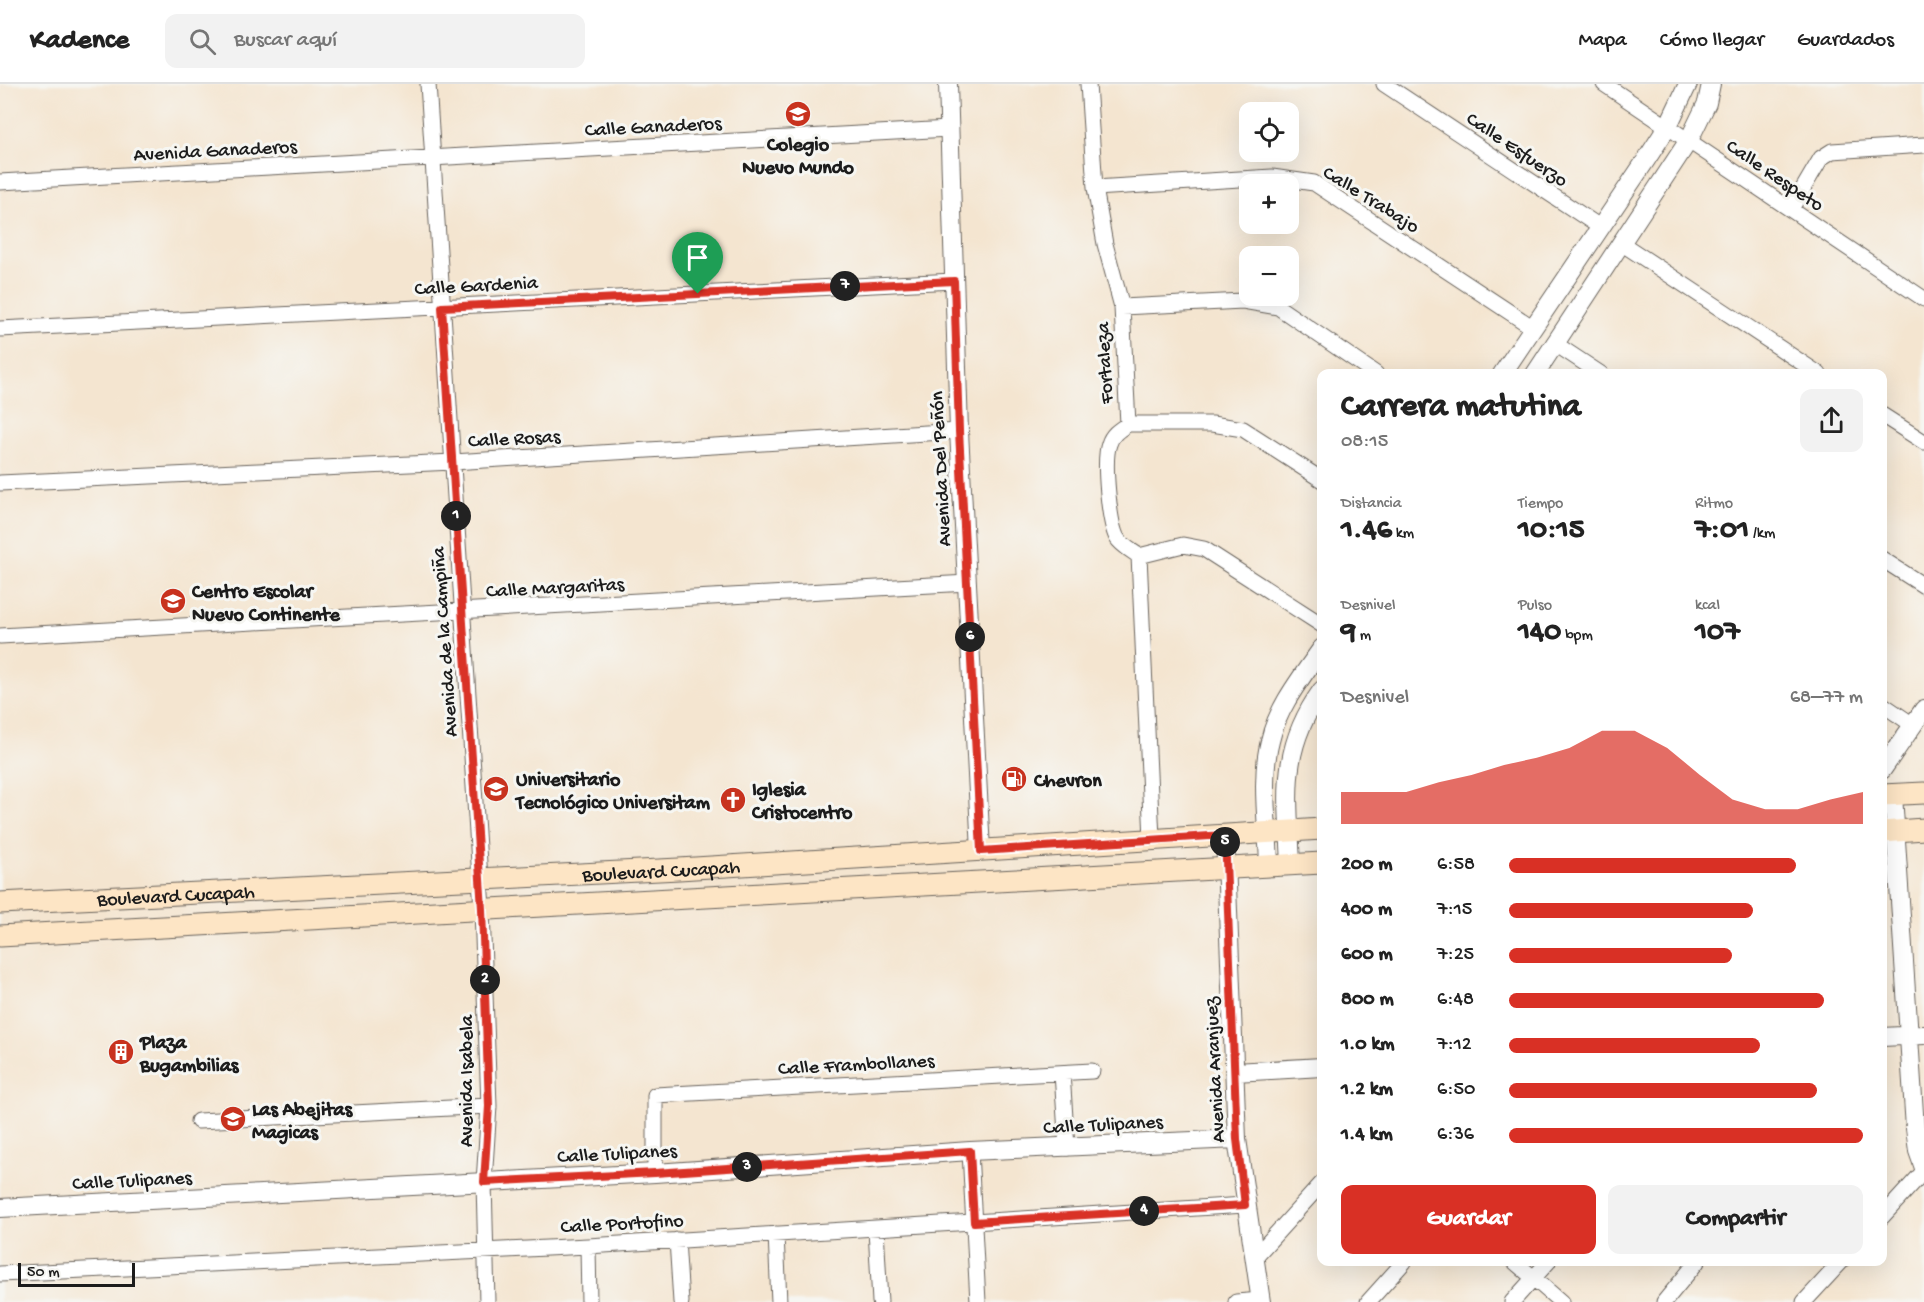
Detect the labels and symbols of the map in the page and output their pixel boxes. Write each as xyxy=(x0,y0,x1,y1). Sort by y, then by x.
school or university icon: Colegio Nuevo Mundo xyxy=(783,99,813,129)
street label: Calle Esfuerzo xyxy=(1461,108,1571,193)
street label: Calle Ganaderos xyxy=(584,113,723,144)
place label: Colegio Nuevo Mundo xyxy=(742,135,854,181)
street label: Calle Respeto xyxy=(1721,136,1827,218)
street label: Avenida Ganaderos xyxy=(133,137,298,168)
street label: Calle Trabajo xyxy=(1318,162,1423,240)
pin xyxy=(672,232,723,294)
pin: 7 xyxy=(830,271,860,301)
street label: Calle Gardenia xyxy=(414,273,539,302)
street label: Fortaleza xyxy=(1093,321,1120,405)
street label: Avenida Del Peñón xyxy=(927,390,958,547)
street label: Calle Rosas xyxy=(467,427,562,454)
pin: 1 xyxy=(441,501,471,531)
street label: Avenida de la Campiña xyxy=(428,545,465,737)
street label: Calle Margaritas xyxy=(485,574,626,605)
place label: Centro Escolar Nuevo Continente xyxy=(191,582,340,628)
school or university icon: Centro Escolar Nuevo Continente xyxy=(158,586,188,616)
pin: 6 xyxy=(955,622,985,652)
fuel station icon: Chevron xyxy=(999,764,1029,794)
place label: Universitario Tecnológico Universitam xyxy=(514,770,711,816)
place label: Chevron xyxy=(1033,771,1102,794)
school or university icon: Universitario Tecnológico Universitam xyxy=(481,774,511,804)
place label: Iglesia Cristocentro xyxy=(751,780,853,826)
church icon: Iglesia Cristocentro xyxy=(718,785,748,815)
pin: 5 xyxy=(1210,827,1240,857)
street label: Boulevard Cucapah xyxy=(581,857,741,889)
street label: Boulevard Cucapah xyxy=(95,882,256,913)
pin: 2 xyxy=(470,965,500,995)
street label: Avenida Aranjuez xyxy=(1201,995,1232,1143)
street label: Avenida Isabela xyxy=(457,1014,480,1147)
place label: Plaza Bugambilias xyxy=(139,1033,240,1079)
building icon: Plaza Bugambilias xyxy=(106,1037,136,1067)
street label: Calle Frambollanes xyxy=(777,1051,936,1082)
place label: Las Abejitas Magicas xyxy=(252,1100,354,1146)
school or university icon: Las Abejitas Magicas xyxy=(218,1104,248,1134)
street label: Calle Tulipanes xyxy=(1043,1112,1164,1141)
street label: Calle Tulipanes xyxy=(557,1141,678,1170)
pin: 3 xyxy=(732,1152,762,1182)
street label: Calle Tulipanes xyxy=(72,1168,193,1197)
pin: 4 xyxy=(1129,1196,1159,1226)
street label: Calle Portofino xyxy=(560,1211,684,1240)
scale bar xyxy=(18,1260,135,1288)

